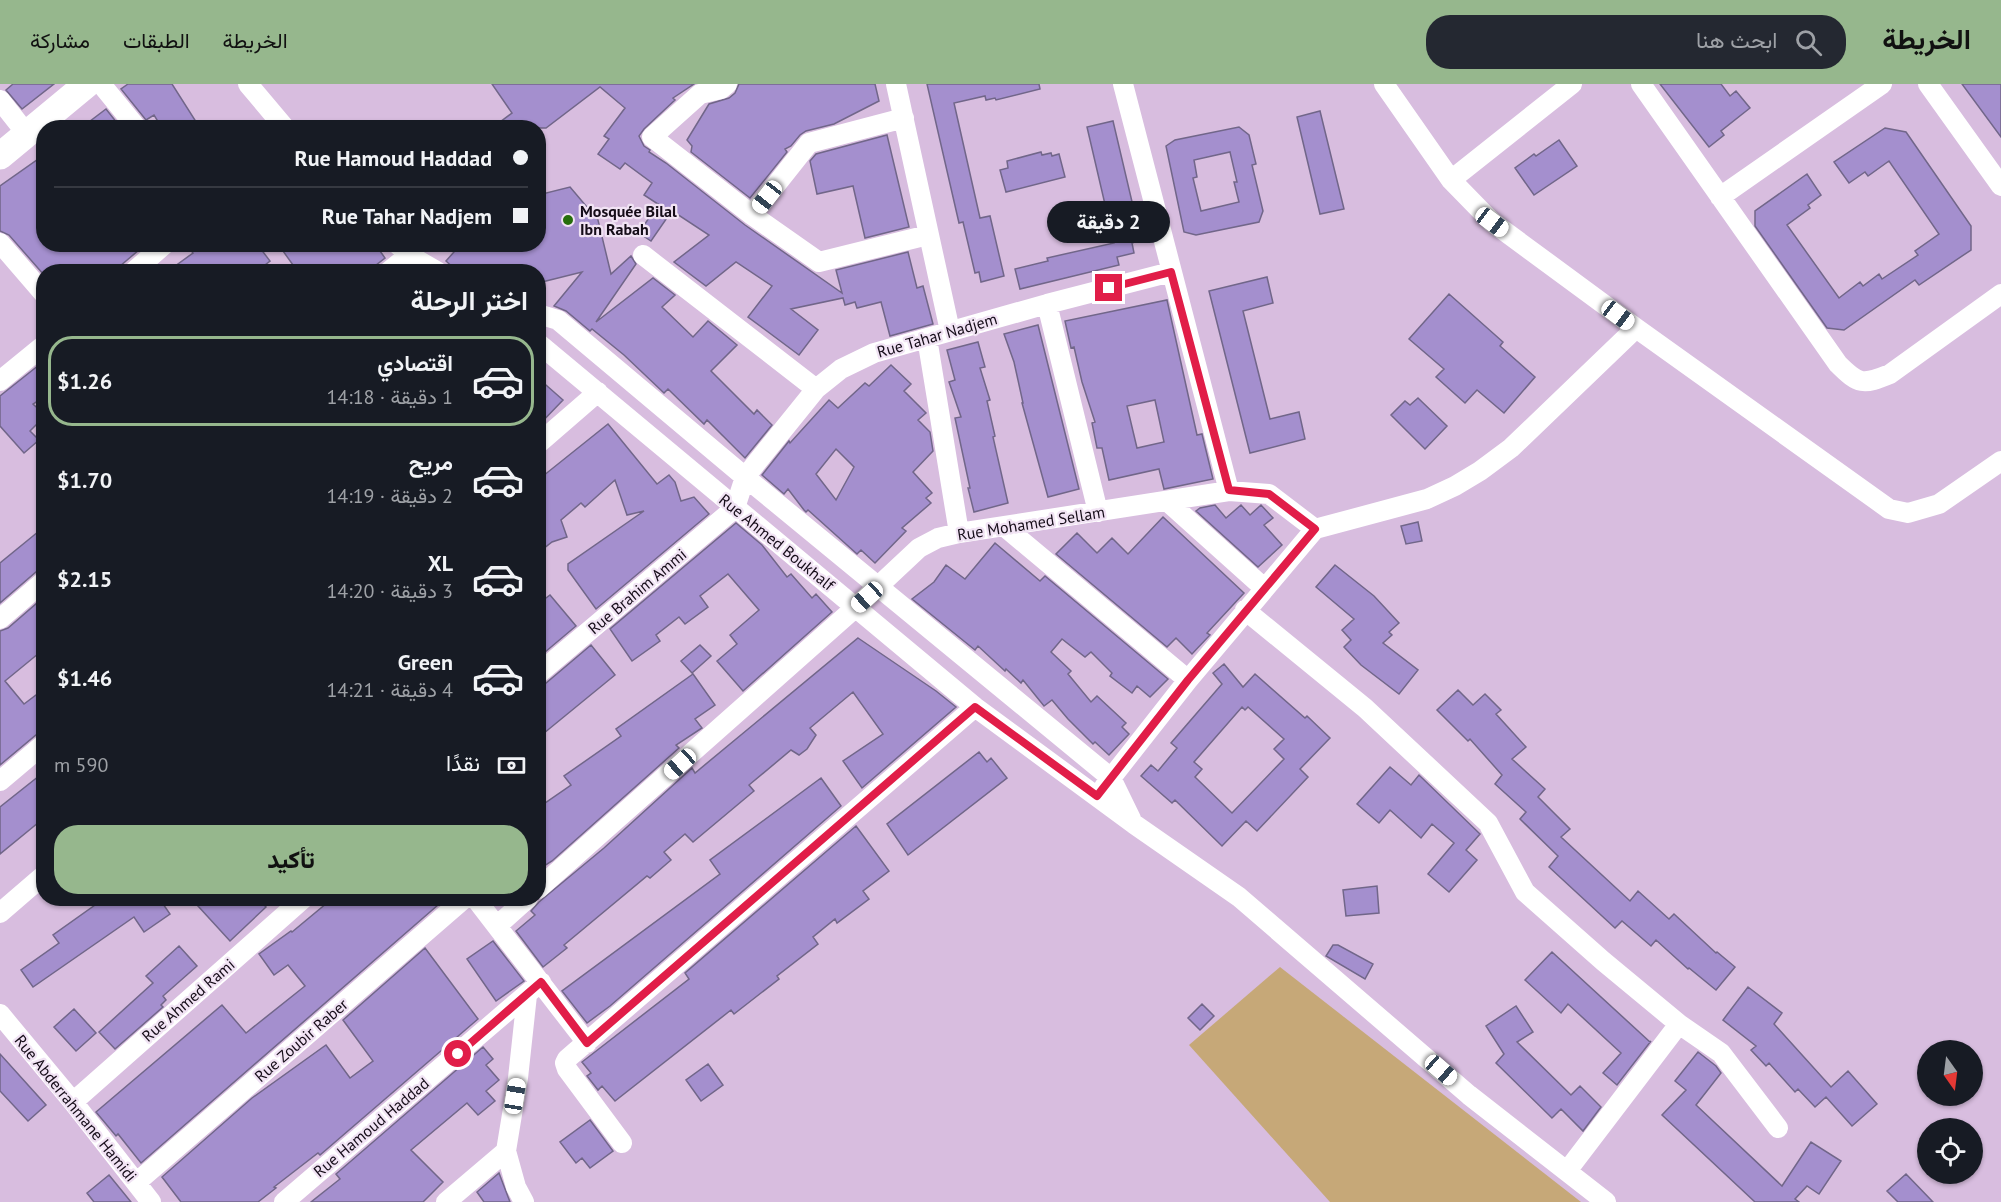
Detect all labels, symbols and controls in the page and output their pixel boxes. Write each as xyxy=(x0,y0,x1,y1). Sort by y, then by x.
search box xyxy=(1426,15,1846,69)
text: الخريطة xyxy=(1882,20,1971,57)
text: ابحث هنا xyxy=(1696,26,1777,54)
icon: search xyxy=(1792,26,1825,59)
text: مشاركة xyxy=(30,27,90,54)
text: الطبقات xyxy=(123,27,190,54)
text: الخريطة xyxy=(223,27,288,54)
text: Rue Hamoud Haddad xyxy=(294,144,492,172)
car xyxy=(749,177,785,217)
place label: Mosquée Bilal Ibn Rabah xyxy=(580,201,677,239)
callout: 2 دقيقة xyxy=(1048,201,1170,243)
text: Rue Tahar Nadjem xyxy=(322,202,492,230)
car xyxy=(1472,204,1512,240)
text: 2 دقيقة xyxy=(1077,209,1140,235)
marker: Mosquée Bilal Ibn Rabah xyxy=(561,213,575,227)
route end xyxy=(1095,274,1122,301)
text: اختر الرحلة xyxy=(410,283,528,317)
car xyxy=(1598,297,1638,333)
street label: Rue Tahar Nadjem xyxy=(875,308,999,362)
text: اقتصادي xyxy=(377,349,453,377)
icon: car xyxy=(471,354,525,408)
text: $1.26 xyxy=(57,367,112,395)
text: 1 دقيقة · 14:18 xyxy=(326,384,453,410)
text: مريح xyxy=(409,448,453,476)
icon: car xyxy=(471,453,525,507)
text: $1.70 xyxy=(57,466,112,494)
text: 2 دقيقة · 14:19 xyxy=(326,483,453,509)
street label: Rue Ahmed Boukhalf xyxy=(715,489,839,595)
street label: Rue Mohamed Sellam xyxy=(956,501,1106,545)
street label: Rue Brahim Ammi xyxy=(584,544,690,638)
text: XL xyxy=(428,549,453,577)
icon: car xyxy=(471,552,525,606)
text: $2.15 xyxy=(57,565,112,593)
text: 3 دقيقة · 14:20 xyxy=(326,578,453,604)
car xyxy=(848,578,886,616)
text: Green xyxy=(398,648,453,676)
icon: car xyxy=(471,651,525,705)
text: $1.46 xyxy=(57,664,112,692)
text: 4 دقيقة · 14:21 xyxy=(326,677,453,703)
car xyxy=(661,745,699,783)
text: نقدًا xyxy=(446,749,480,777)
icon: cash xyxy=(495,749,528,782)
text: 590 m xyxy=(54,752,108,778)
button: تأكيد xyxy=(54,825,528,894)
street label: Rue Ahmed Rami xyxy=(137,954,239,1046)
street label: Rue Zoubir Raber xyxy=(250,994,352,1086)
street label: Rue Abderrahmane Hamidi xyxy=(11,1031,141,1185)
route start xyxy=(444,1040,471,1067)
north arrow xyxy=(1917,1040,1983,1106)
map controls xyxy=(1917,1040,1983,1184)
car xyxy=(1422,1051,1460,1089)
street label: Rue Hamoud Haddad xyxy=(309,1073,433,1181)
car xyxy=(503,1077,527,1115)
button: locate xyxy=(1917,1118,1983,1184)

